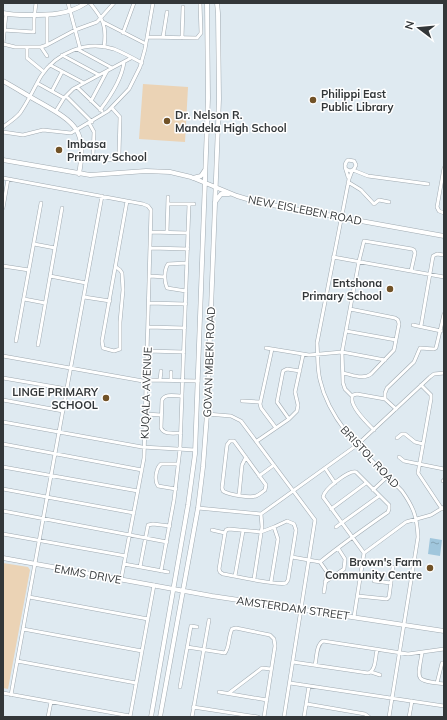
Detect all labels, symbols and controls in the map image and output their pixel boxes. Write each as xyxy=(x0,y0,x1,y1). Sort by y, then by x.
north arrow xyxy=(399,8,439,48)
text: N xyxy=(402,19,417,31)
place label: Philippi East Public Library xyxy=(321,87,394,114)
marker: Philippi East Public Library xyxy=(308,95,318,105)
place label: Dr. Nelson R. Mandela High School xyxy=(175,108,287,135)
marker: Dr. Nelson R. Mandela High School xyxy=(162,116,172,126)
place label: Imbasa Primary School xyxy=(67,137,147,164)
marker: Imbasa Primary School xyxy=(54,145,64,155)
street label: NEW EISLEBEN ROAD xyxy=(247,192,363,228)
place label: Entshona Primary School xyxy=(302,276,382,303)
marker: Entshona Primary School xyxy=(385,284,395,294)
street label: GOVAN MBEKI ROAD xyxy=(200,306,218,418)
street label: KUQALA AVENUE xyxy=(137,347,155,439)
place label: LINGE PRIMARY SCHOOL xyxy=(12,385,99,412)
marker: LINGE PRIMARY SCHOOL xyxy=(101,393,111,403)
street label: BRISTOL ROAD xyxy=(337,423,403,491)
place label: Brown's Farm Community Centre xyxy=(325,555,422,582)
street label: EMMS DRIVE xyxy=(53,561,123,587)
marker: Brown's Farm Community Centre xyxy=(425,563,435,573)
street label: AMSTERDAM STREET xyxy=(236,593,351,623)

